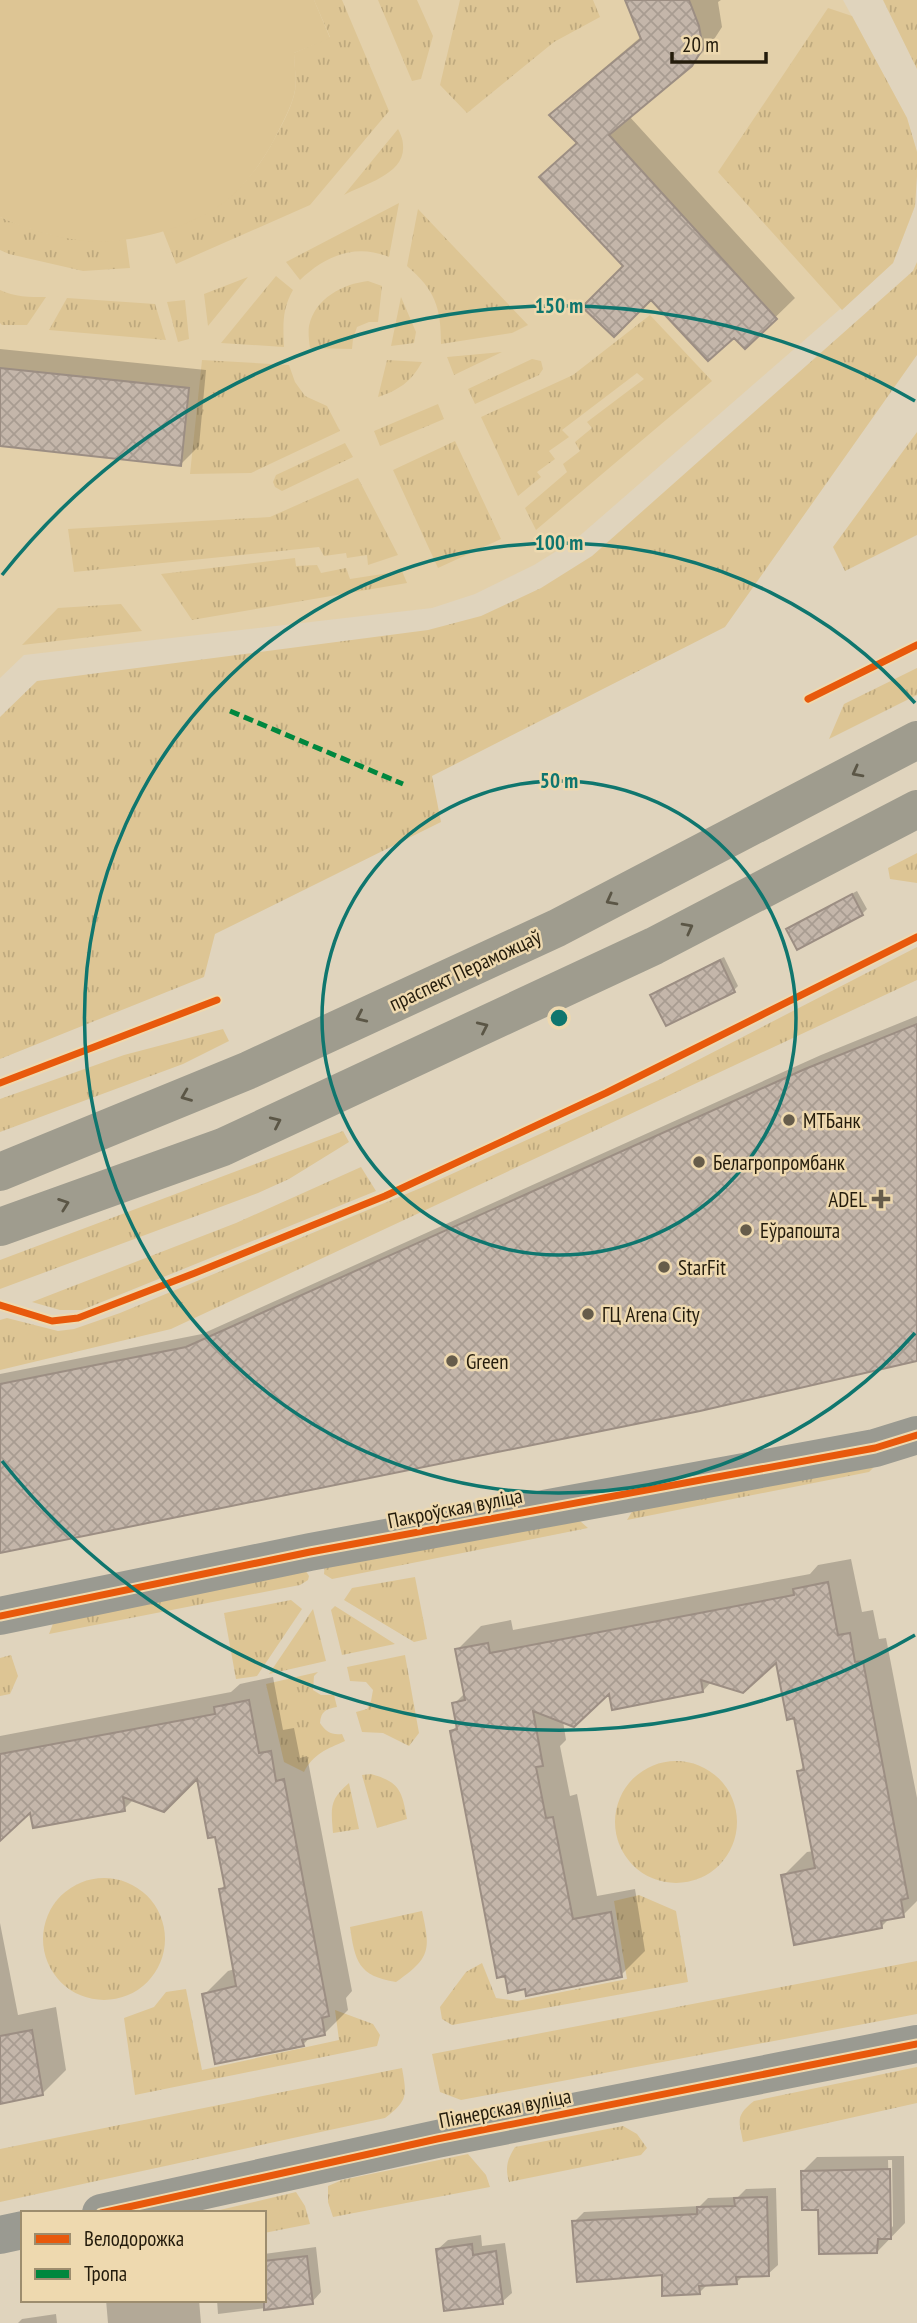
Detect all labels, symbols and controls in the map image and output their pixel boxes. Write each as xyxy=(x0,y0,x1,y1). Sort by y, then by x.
scale bar xyxy=(672,21,766,65)
text: 20 m xyxy=(682,31,719,58)
text: 150 m xyxy=(535,292,583,319)
text: 100 m xyxy=(535,529,583,556)
one-way arrow xyxy=(851,763,864,777)
text: 50 m xyxy=(540,767,578,794)
one-way arrow xyxy=(606,891,619,905)
street label: праспект Пераможцаў xyxy=(385,923,545,1017)
one-way arrow xyxy=(681,923,693,937)
centre of rings xyxy=(547,1006,571,1030)
one-way arrow xyxy=(356,1009,368,1023)
one-way arrow xyxy=(476,1021,488,1035)
one-way arrow xyxy=(180,1088,192,1102)
place label: МТБанк xyxy=(803,1107,861,1134)
marker: МТБанк xyxy=(781,1112,797,1128)
one-way arrow xyxy=(269,1116,281,1130)
place label: Белагропромбанк xyxy=(713,1149,845,1176)
marker: Белагропромбанк xyxy=(691,1154,707,1170)
place label: ADEL xyxy=(828,1186,867,1213)
marker: ADEL xyxy=(873,1191,889,1207)
one-way arrow xyxy=(58,1198,70,1212)
place label: Еўрапошта xyxy=(760,1217,840,1244)
marker: Еўрапошта xyxy=(738,1222,754,1238)
place label: StarFit xyxy=(678,1254,726,1281)
marker: StarFit xyxy=(656,1259,672,1275)
place label: ГЦ Arena City xyxy=(602,1301,700,1328)
marker: ГЦ Arena City xyxy=(580,1306,596,1322)
place label: Green xyxy=(466,1348,508,1375)
marker: Green xyxy=(444,1353,460,1369)
street label: Пакроўская вуліца xyxy=(385,1482,525,1534)
street label: Піянерская вуліца xyxy=(437,2082,573,2134)
legend xyxy=(21,2211,266,2302)
text: Велодорожка xyxy=(84,2225,184,2252)
text: Тропа xyxy=(84,2260,127,2287)

